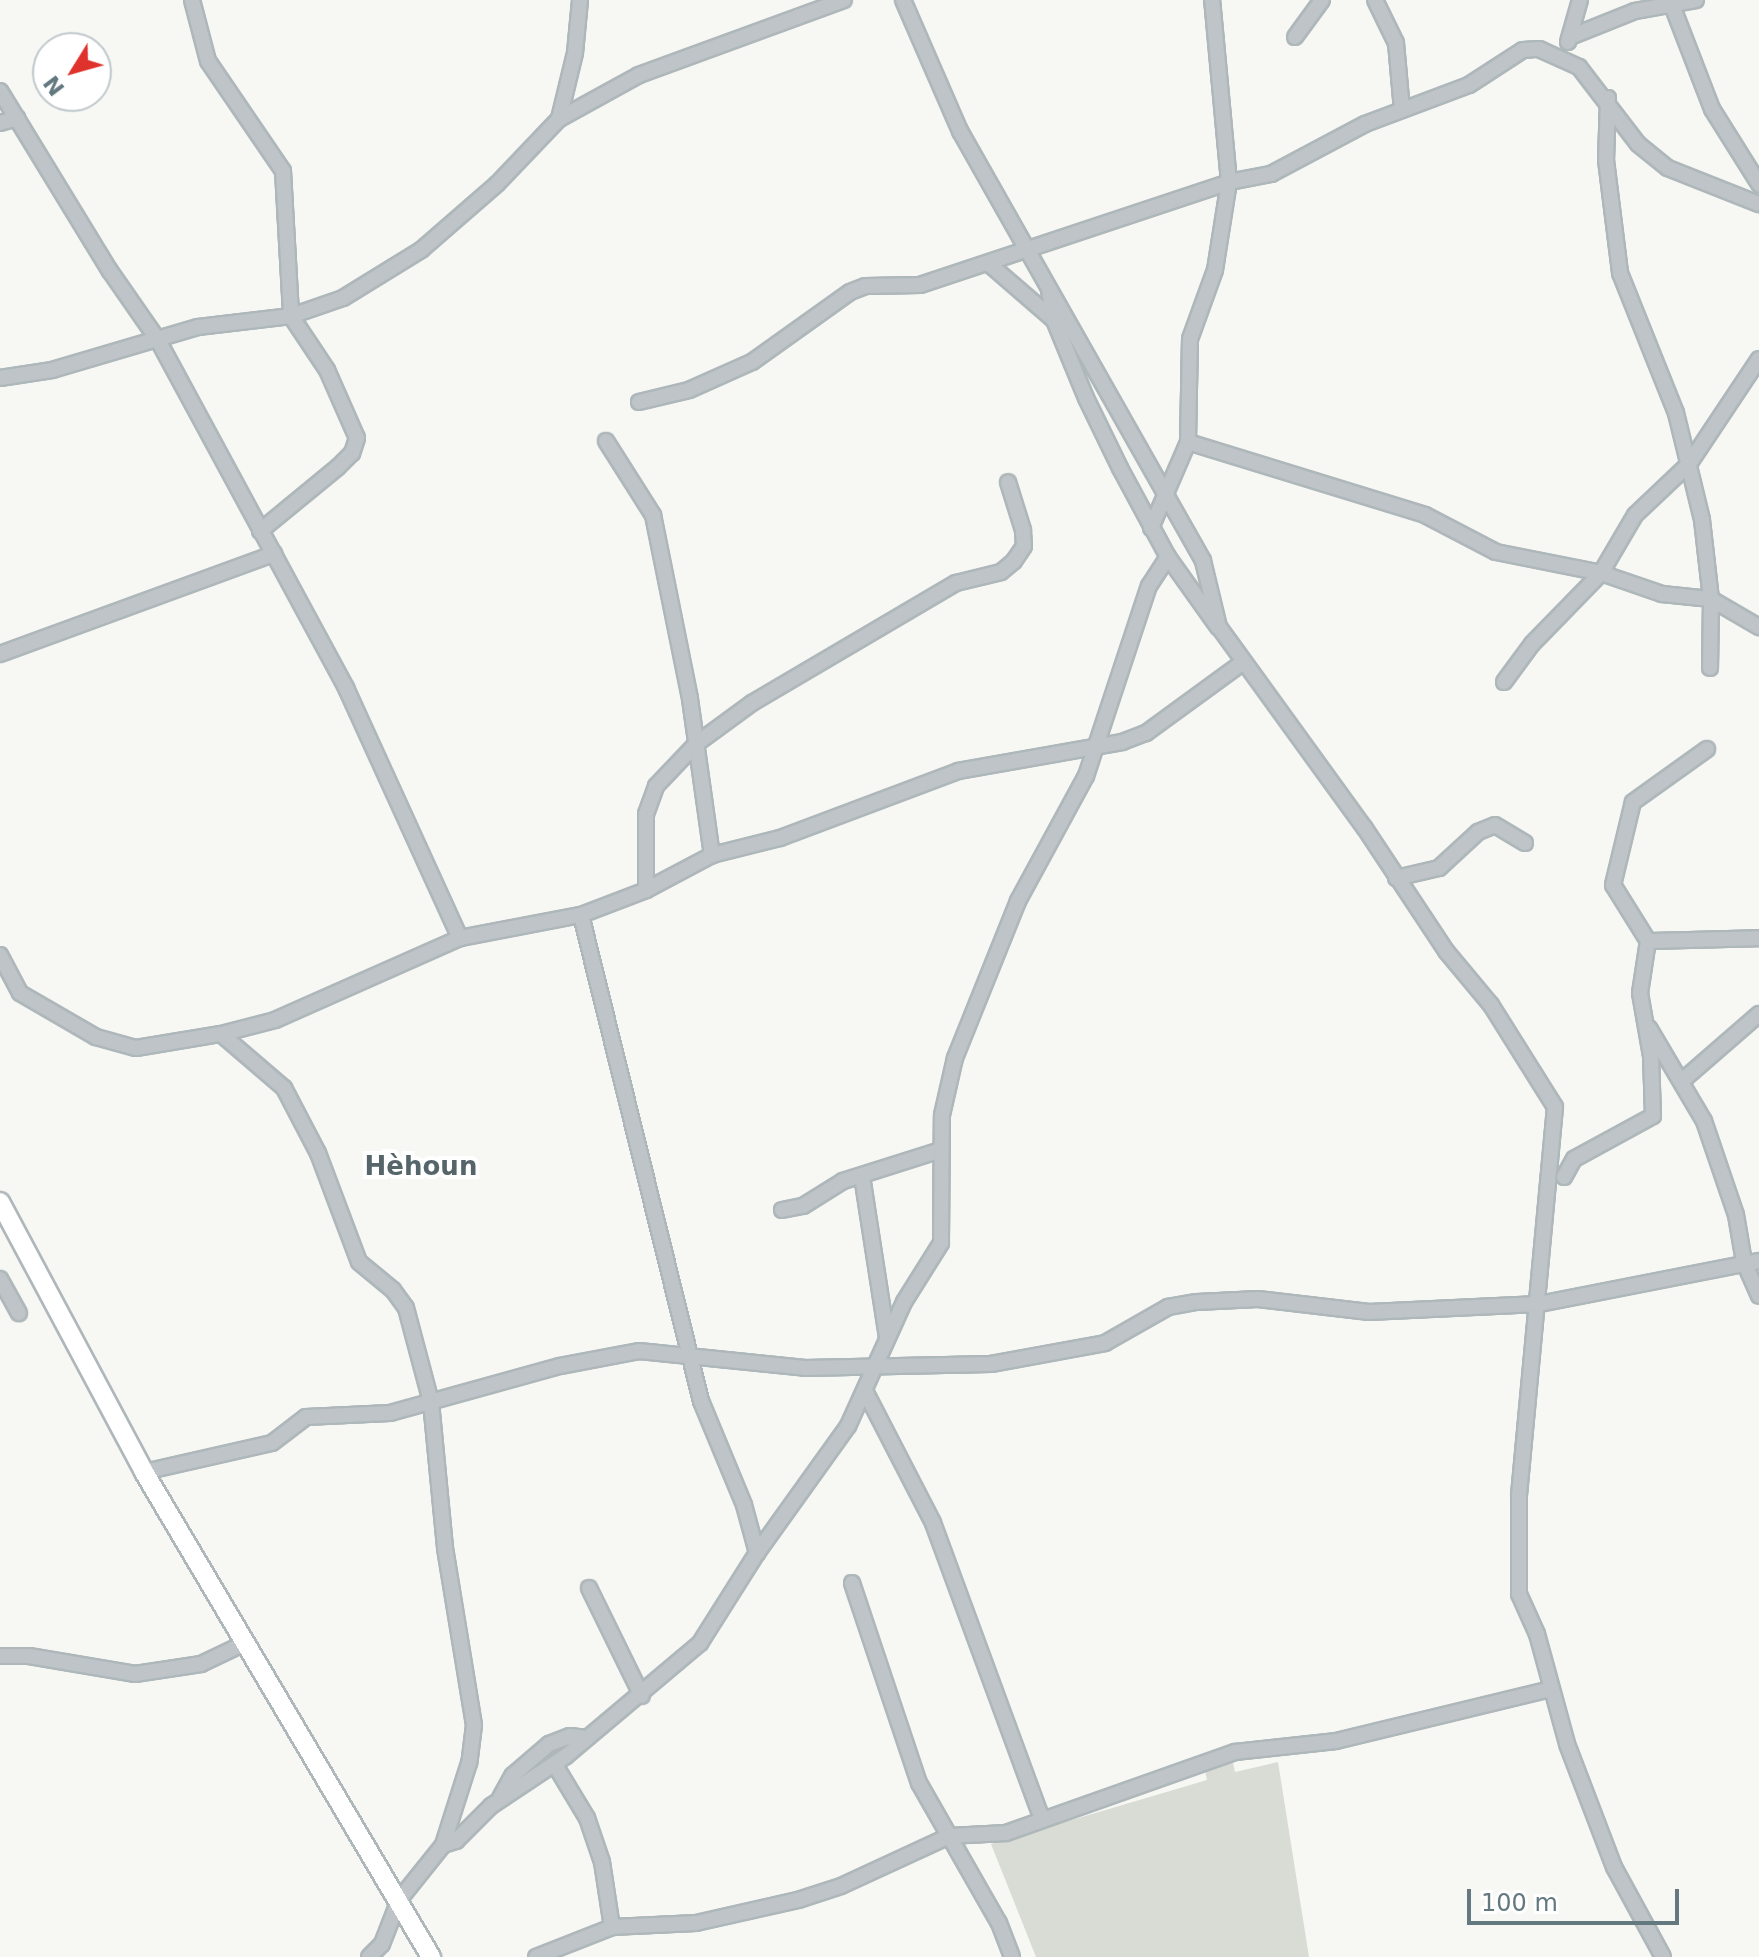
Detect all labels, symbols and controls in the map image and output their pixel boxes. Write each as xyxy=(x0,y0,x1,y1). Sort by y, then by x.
north arrow xyxy=(32,32,112,112)
text: N xyxy=(39,71,70,100)
district label: Hèhoun xyxy=(365,1151,477,1183)
scale bar xyxy=(1471,1873,1683,1923)
text: 100 m xyxy=(1481,1889,1558,1917)

